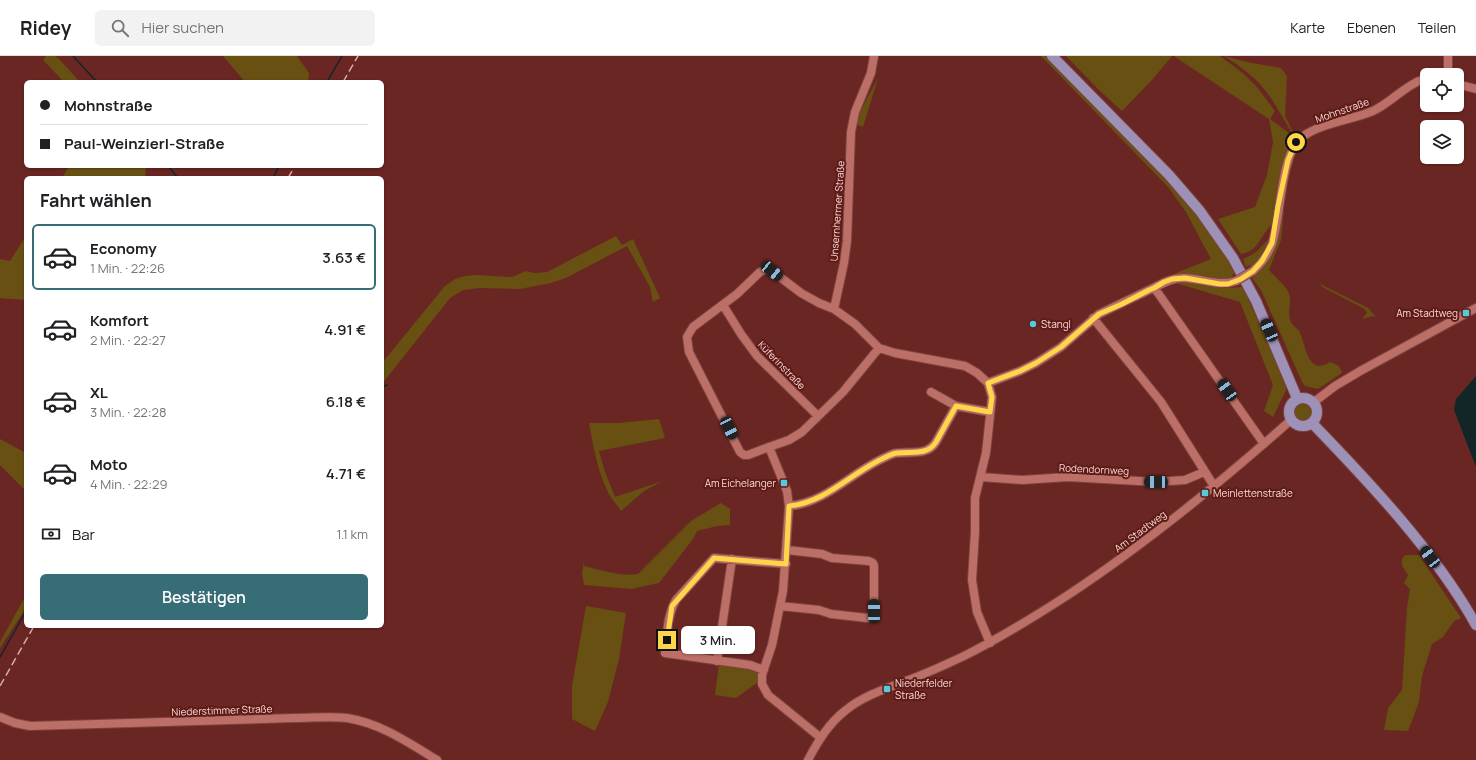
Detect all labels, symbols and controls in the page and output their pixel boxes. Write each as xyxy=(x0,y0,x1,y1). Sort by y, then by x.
search box xyxy=(95,10,375,46)
text: Ridey xyxy=(20,15,71,41)
icon: search xyxy=(109,17,131,39)
text: Hier suchen xyxy=(141,17,224,38)
text: Karte xyxy=(1290,18,1325,37)
text: Ebenen xyxy=(1347,18,1396,37)
text: Teilen xyxy=(1418,18,1456,37)
map controls xyxy=(1420,68,1464,164)
button: locate xyxy=(1420,68,1464,112)
street label: Mohnstraße xyxy=(1313,94,1371,126)
text: Mohnstraße xyxy=(64,95,152,116)
button: layers xyxy=(1420,120,1464,164)
text: Paul-Weinzierl-Straße xyxy=(64,133,225,154)
route start xyxy=(1287,133,1305,151)
street label: Unsernherrner Straße xyxy=(826,160,848,262)
text: Fahrt wählen xyxy=(40,188,152,212)
text: Economy xyxy=(90,238,157,259)
icon: car xyxy=(42,239,78,275)
text: 3.63 € xyxy=(322,247,366,268)
text: 1 Min. · 22:26 xyxy=(90,259,165,277)
car xyxy=(759,259,785,283)
place label: Am Stadtweg xyxy=(1396,306,1458,320)
marker: Am Stadtweg xyxy=(1461,308,1471,318)
text: Komfort xyxy=(90,310,149,331)
icon: car xyxy=(42,311,78,347)
place label: Stangl xyxy=(1041,317,1071,331)
car xyxy=(1259,317,1279,343)
text: 4.91 € xyxy=(324,319,366,340)
marker: Stangl xyxy=(1028,319,1038,329)
text: 2 Min. · 22:27 xyxy=(90,331,166,349)
street label: Küferinstraße xyxy=(755,338,809,392)
car xyxy=(1215,377,1239,403)
text: XL xyxy=(90,382,108,403)
icon: car xyxy=(42,383,78,419)
text: 6.18 € xyxy=(326,391,366,412)
text: 3 Min. · 22:28 xyxy=(90,403,167,421)
car xyxy=(718,415,740,441)
text: Moto xyxy=(90,454,127,475)
icon: car xyxy=(42,455,78,491)
street label: Rodendornweg xyxy=(1058,460,1130,478)
text: 4.71 € xyxy=(326,463,366,484)
text: 4 Min. · 22:29 xyxy=(90,475,168,493)
place label: Am Eichelanger xyxy=(705,476,776,490)
car xyxy=(1144,476,1168,488)
marker: Am Eichelanger xyxy=(779,478,789,488)
place label: Meinlettenstraße xyxy=(1213,486,1293,500)
marker: Meinlettenstraße xyxy=(1200,488,1210,498)
street label: Am Stadtweg xyxy=(1111,507,1169,555)
icon: cash xyxy=(40,523,62,545)
text: Bar xyxy=(72,524,95,545)
text: 1.1 km xyxy=(337,525,368,543)
car xyxy=(1418,544,1442,570)
button: Bestätigen xyxy=(40,574,368,620)
car xyxy=(868,599,880,623)
callout: 3 Min. xyxy=(681,626,755,654)
route end xyxy=(658,631,676,649)
text: 3 Min. xyxy=(700,631,736,649)
place label: Niederfelder Straße xyxy=(895,676,953,702)
marker: Niederfelder Straße xyxy=(882,684,892,694)
street label: Niederstimmer Straße xyxy=(171,701,273,719)

